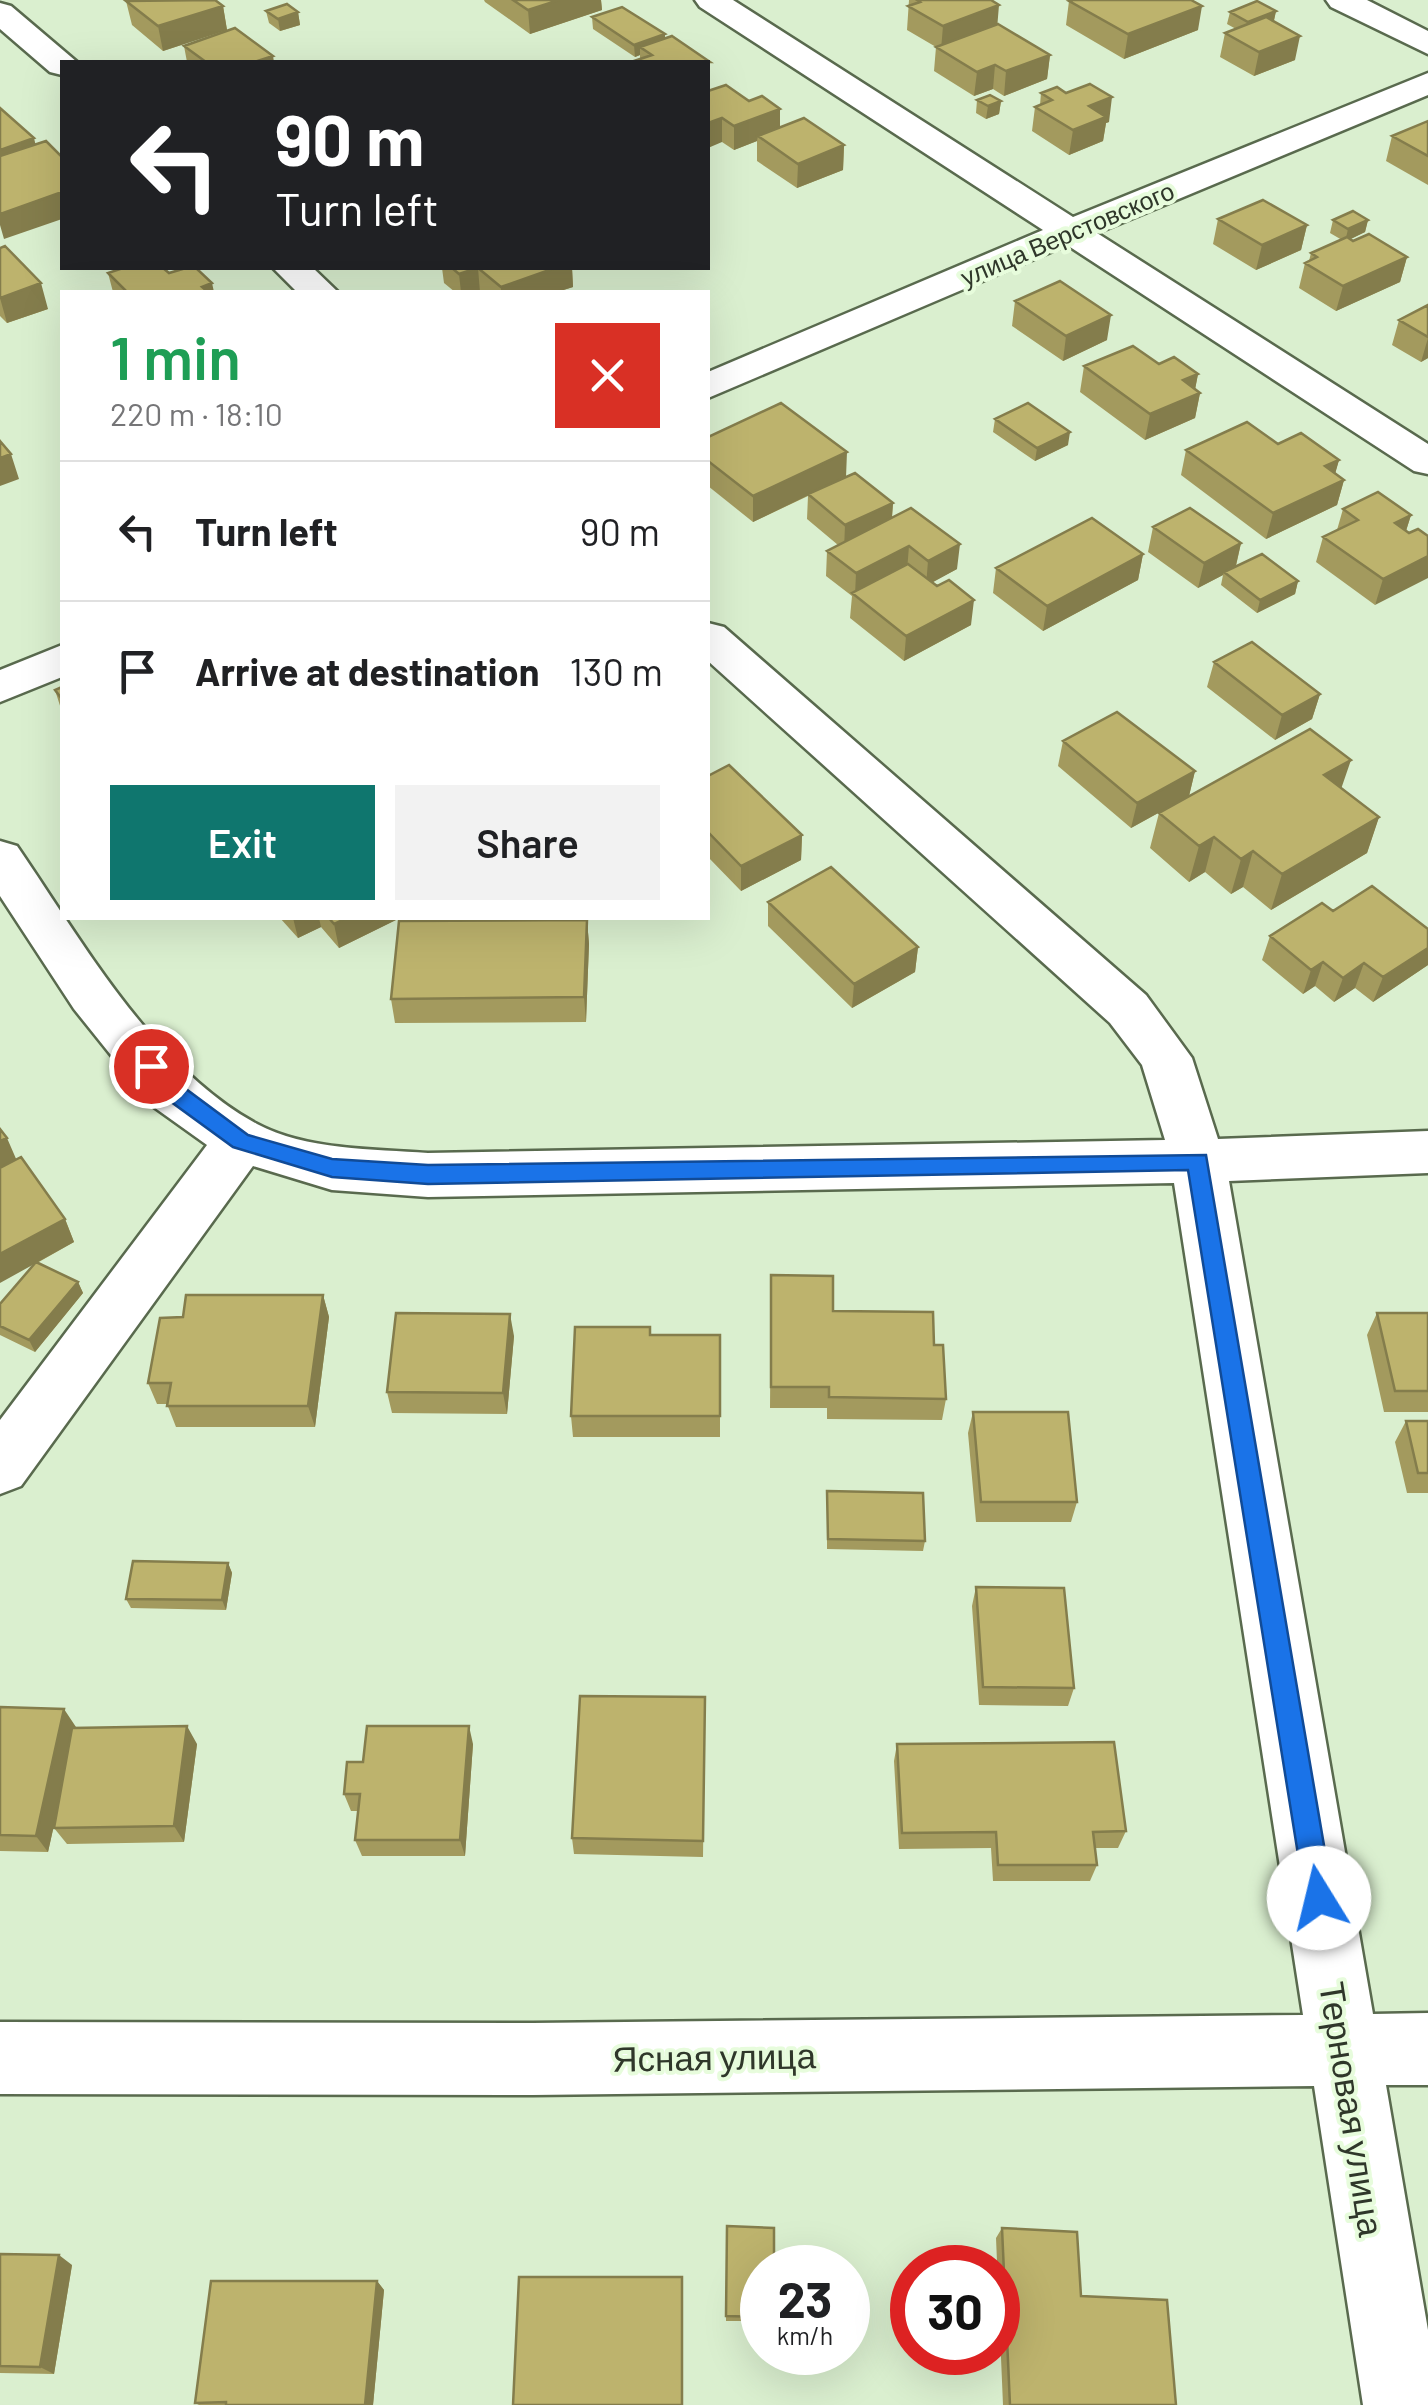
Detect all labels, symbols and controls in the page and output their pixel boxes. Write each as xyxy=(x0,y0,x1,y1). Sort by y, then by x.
text: 90 m xyxy=(275,96,425,180)
icon: left xyxy=(110,100,240,230)
street label: улица Верстовского xyxy=(956,174,1178,292)
text: Turn left xyxy=(275,181,439,235)
text: 1 min xyxy=(110,320,241,392)
button: close xyxy=(555,323,660,428)
text: 220 m · 18:10 xyxy=(110,394,283,432)
icon: left xyxy=(110,504,165,559)
text: Turn left xyxy=(195,508,338,554)
text: 90 m xyxy=(580,508,660,554)
icon: arrive xyxy=(110,644,165,699)
text: Arrive at destination xyxy=(195,648,540,694)
text: 130 m xyxy=(570,648,663,694)
button: Exit xyxy=(110,785,375,900)
button: Share xyxy=(395,785,660,900)
pin xyxy=(109,1024,194,1109)
icon: arrive xyxy=(124,1039,179,1094)
position arrow xyxy=(1267,1846,1371,1950)
street label: Терновая улица xyxy=(1312,1979,1394,2240)
street label: Ясная улица xyxy=(612,2033,817,2079)
speed limit sign: 30 xyxy=(890,2245,1020,2375)
text: 23 xyxy=(778,2268,832,2328)
text: km/h xyxy=(777,2320,833,2350)

